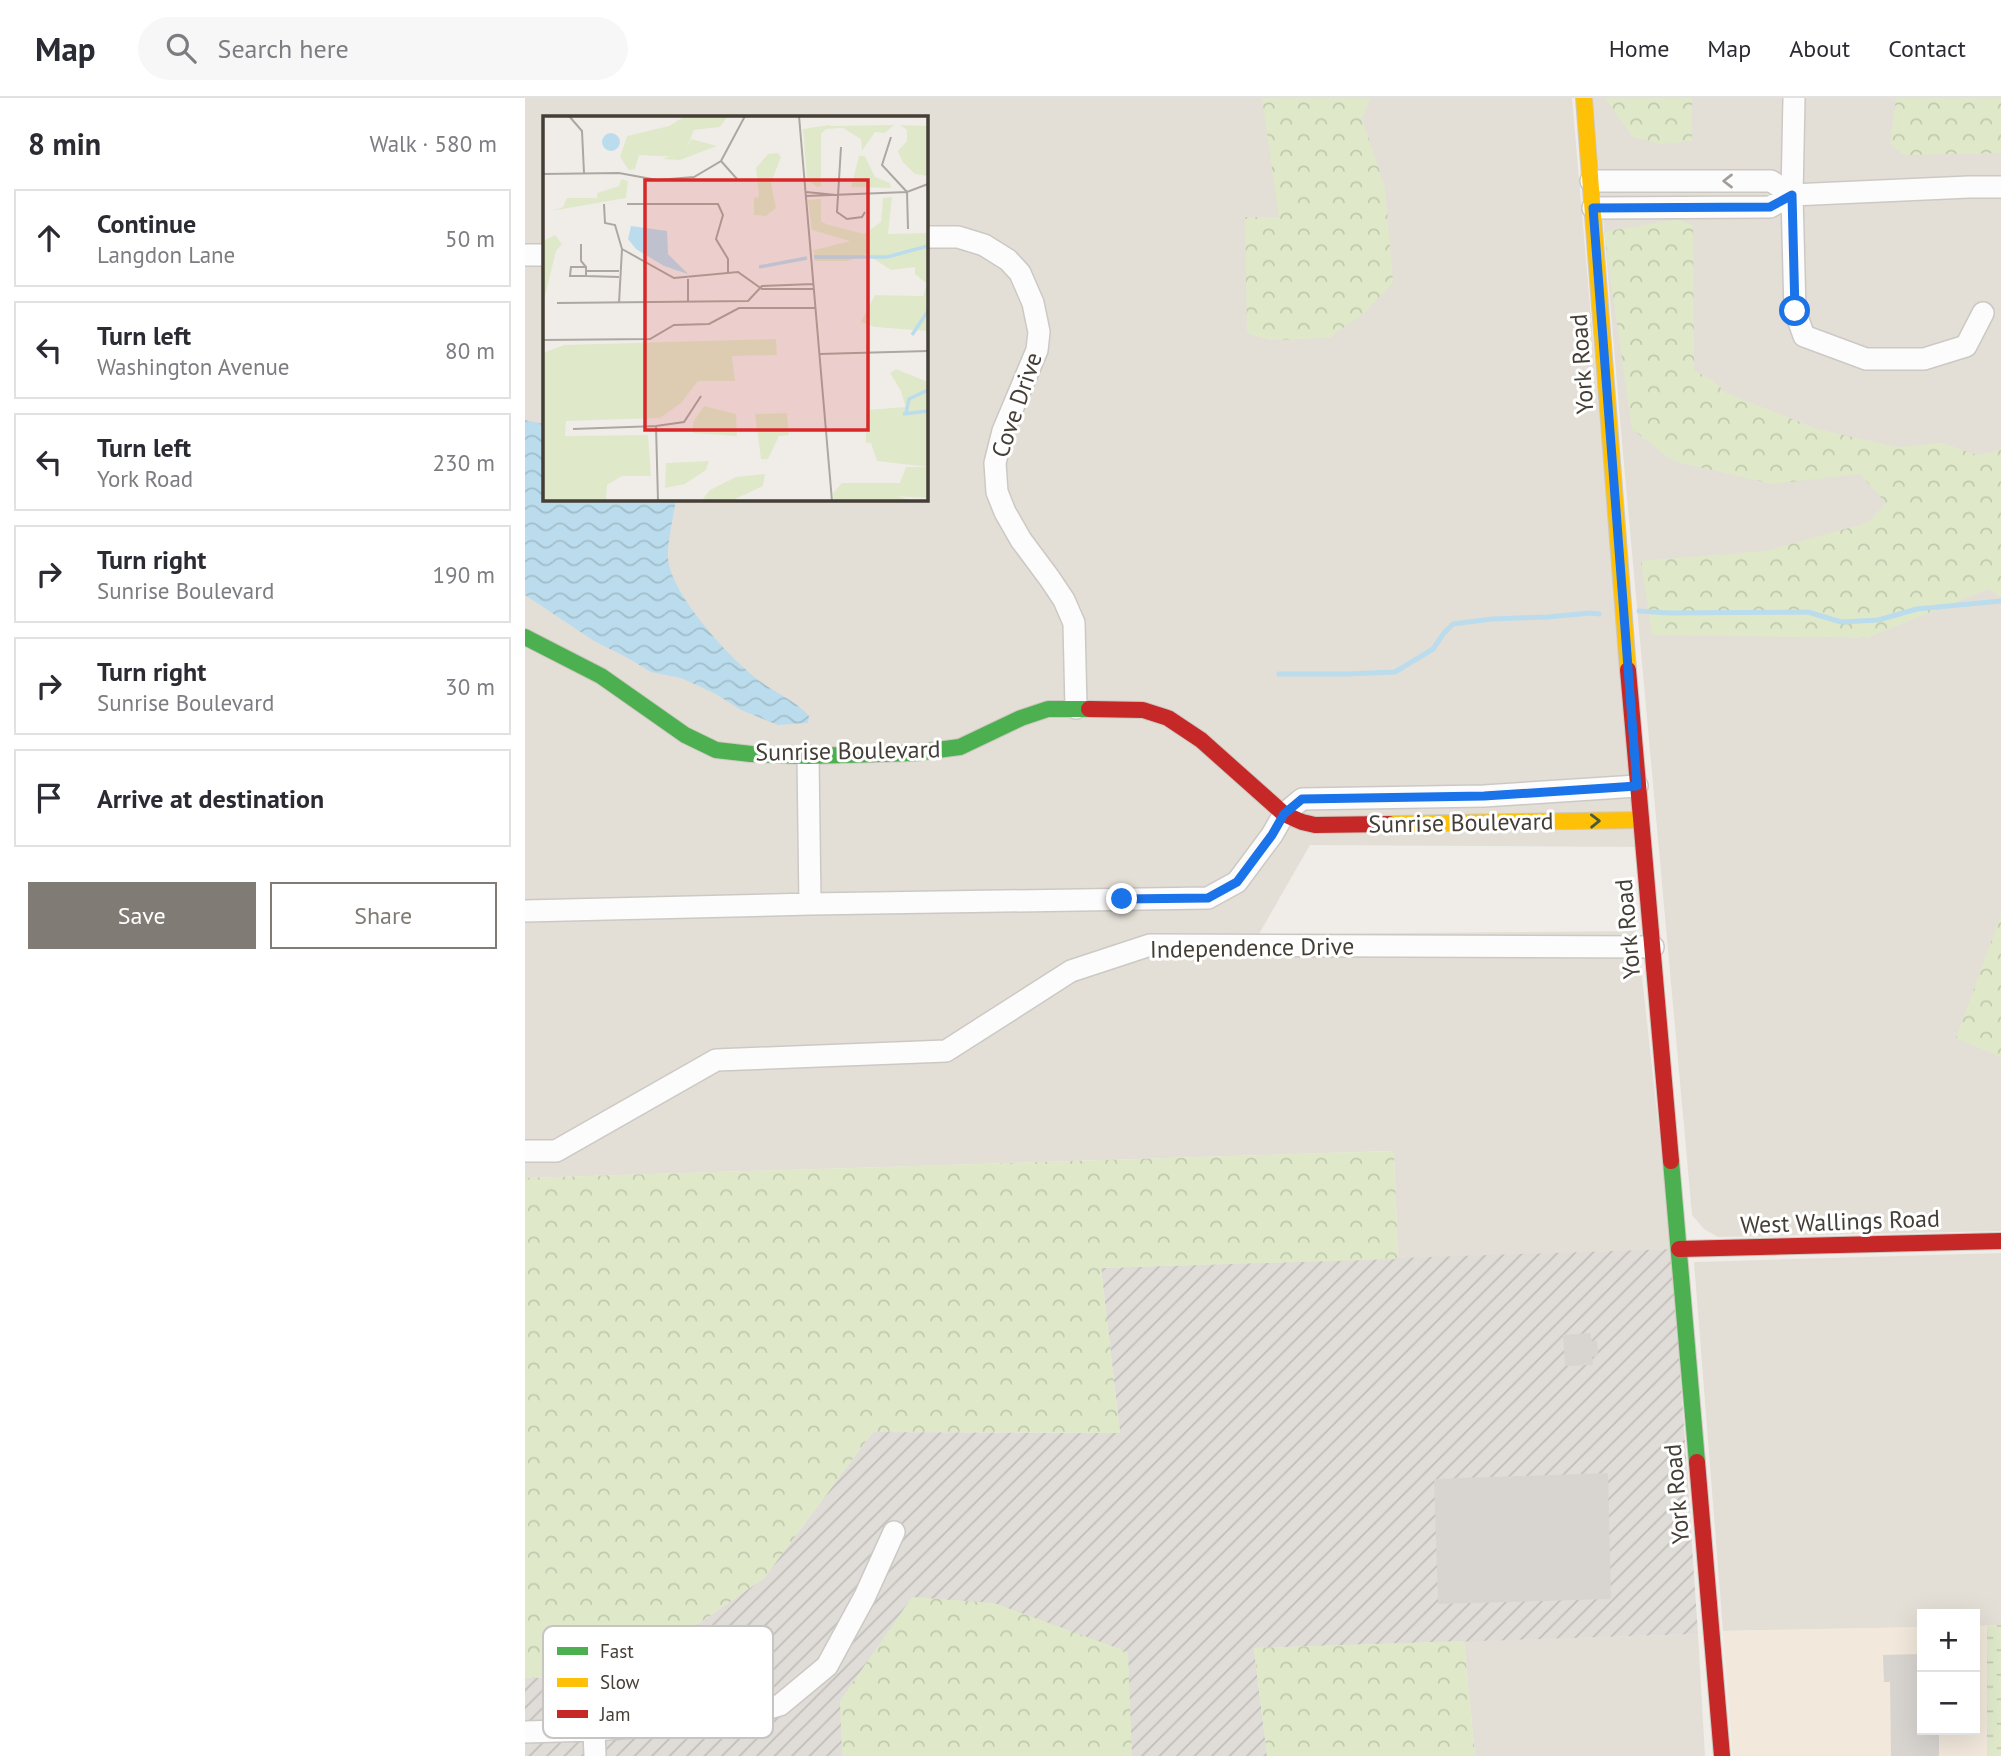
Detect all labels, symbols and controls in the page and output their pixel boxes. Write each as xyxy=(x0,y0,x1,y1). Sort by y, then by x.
search box xyxy=(138,17,628,80)
text: Map xyxy=(35,27,96,70)
icon: search xyxy=(162,29,200,67)
text: Search here xyxy=(218,32,349,65)
text: Home xyxy=(1609,33,1669,64)
text: Map xyxy=(1707,33,1751,64)
text: About xyxy=(1789,33,1850,64)
text: Contact xyxy=(1888,33,1966,64)
inset map xyxy=(543,116,927,500)
text: 8 min xyxy=(28,124,101,163)
text: Walk · 580 m xyxy=(370,129,497,158)
one-way arrow xyxy=(1722,173,1733,189)
text: Continue xyxy=(97,207,196,240)
icon: ahead xyxy=(30,219,68,257)
text: 50 m xyxy=(445,224,495,253)
text: Langdon Lane xyxy=(97,240,235,269)
route start xyxy=(1779,295,1810,326)
street label: York Road xyxy=(1563,313,1600,415)
text: Turn left xyxy=(97,319,191,352)
icon: left xyxy=(30,331,68,369)
text: 80 m xyxy=(445,336,495,365)
street label: Cove Drive xyxy=(984,348,1049,461)
text: Washington Avenue xyxy=(97,352,290,381)
text: Turn left xyxy=(97,431,191,464)
icon: left xyxy=(30,443,68,481)
text: 230 m xyxy=(433,448,495,477)
text: York Road xyxy=(97,464,193,493)
text: Turn right xyxy=(97,543,206,576)
icon: right xyxy=(30,555,68,593)
text: 190 m xyxy=(433,560,495,589)
text: Sunrise Boulevard xyxy=(97,576,274,605)
text: Turn right xyxy=(97,655,206,688)
icon: right xyxy=(30,667,68,705)
text: 30 m xyxy=(445,672,495,701)
text: Sunrise Boulevard xyxy=(97,688,274,717)
street label: Sunrise Boulevard xyxy=(755,733,941,768)
icon: arrive xyxy=(30,779,68,817)
text: Arrive at destination xyxy=(97,782,324,815)
street label: Sunrise Boulevard xyxy=(1368,805,1554,840)
one-way arrow xyxy=(1590,813,1601,828)
street label: York Road xyxy=(1608,878,1647,980)
button: Save xyxy=(28,882,256,949)
button: Share xyxy=(270,882,497,949)
route end xyxy=(1106,883,1137,914)
street label: Independence Drive xyxy=(1150,930,1354,965)
street label: West Wallings Road xyxy=(1740,1203,1940,1240)
street label: York Road xyxy=(1657,1443,1696,1545)
map controls xyxy=(1917,1609,1980,1735)
button: + xyxy=(1917,1609,1980,1672)
legend xyxy=(543,1626,773,1738)
text: Fast xyxy=(600,1639,634,1663)
text: Slow xyxy=(600,1670,640,1694)
button: − xyxy=(1917,1672,1980,1735)
text: Jam xyxy=(599,1702,630,1726)

